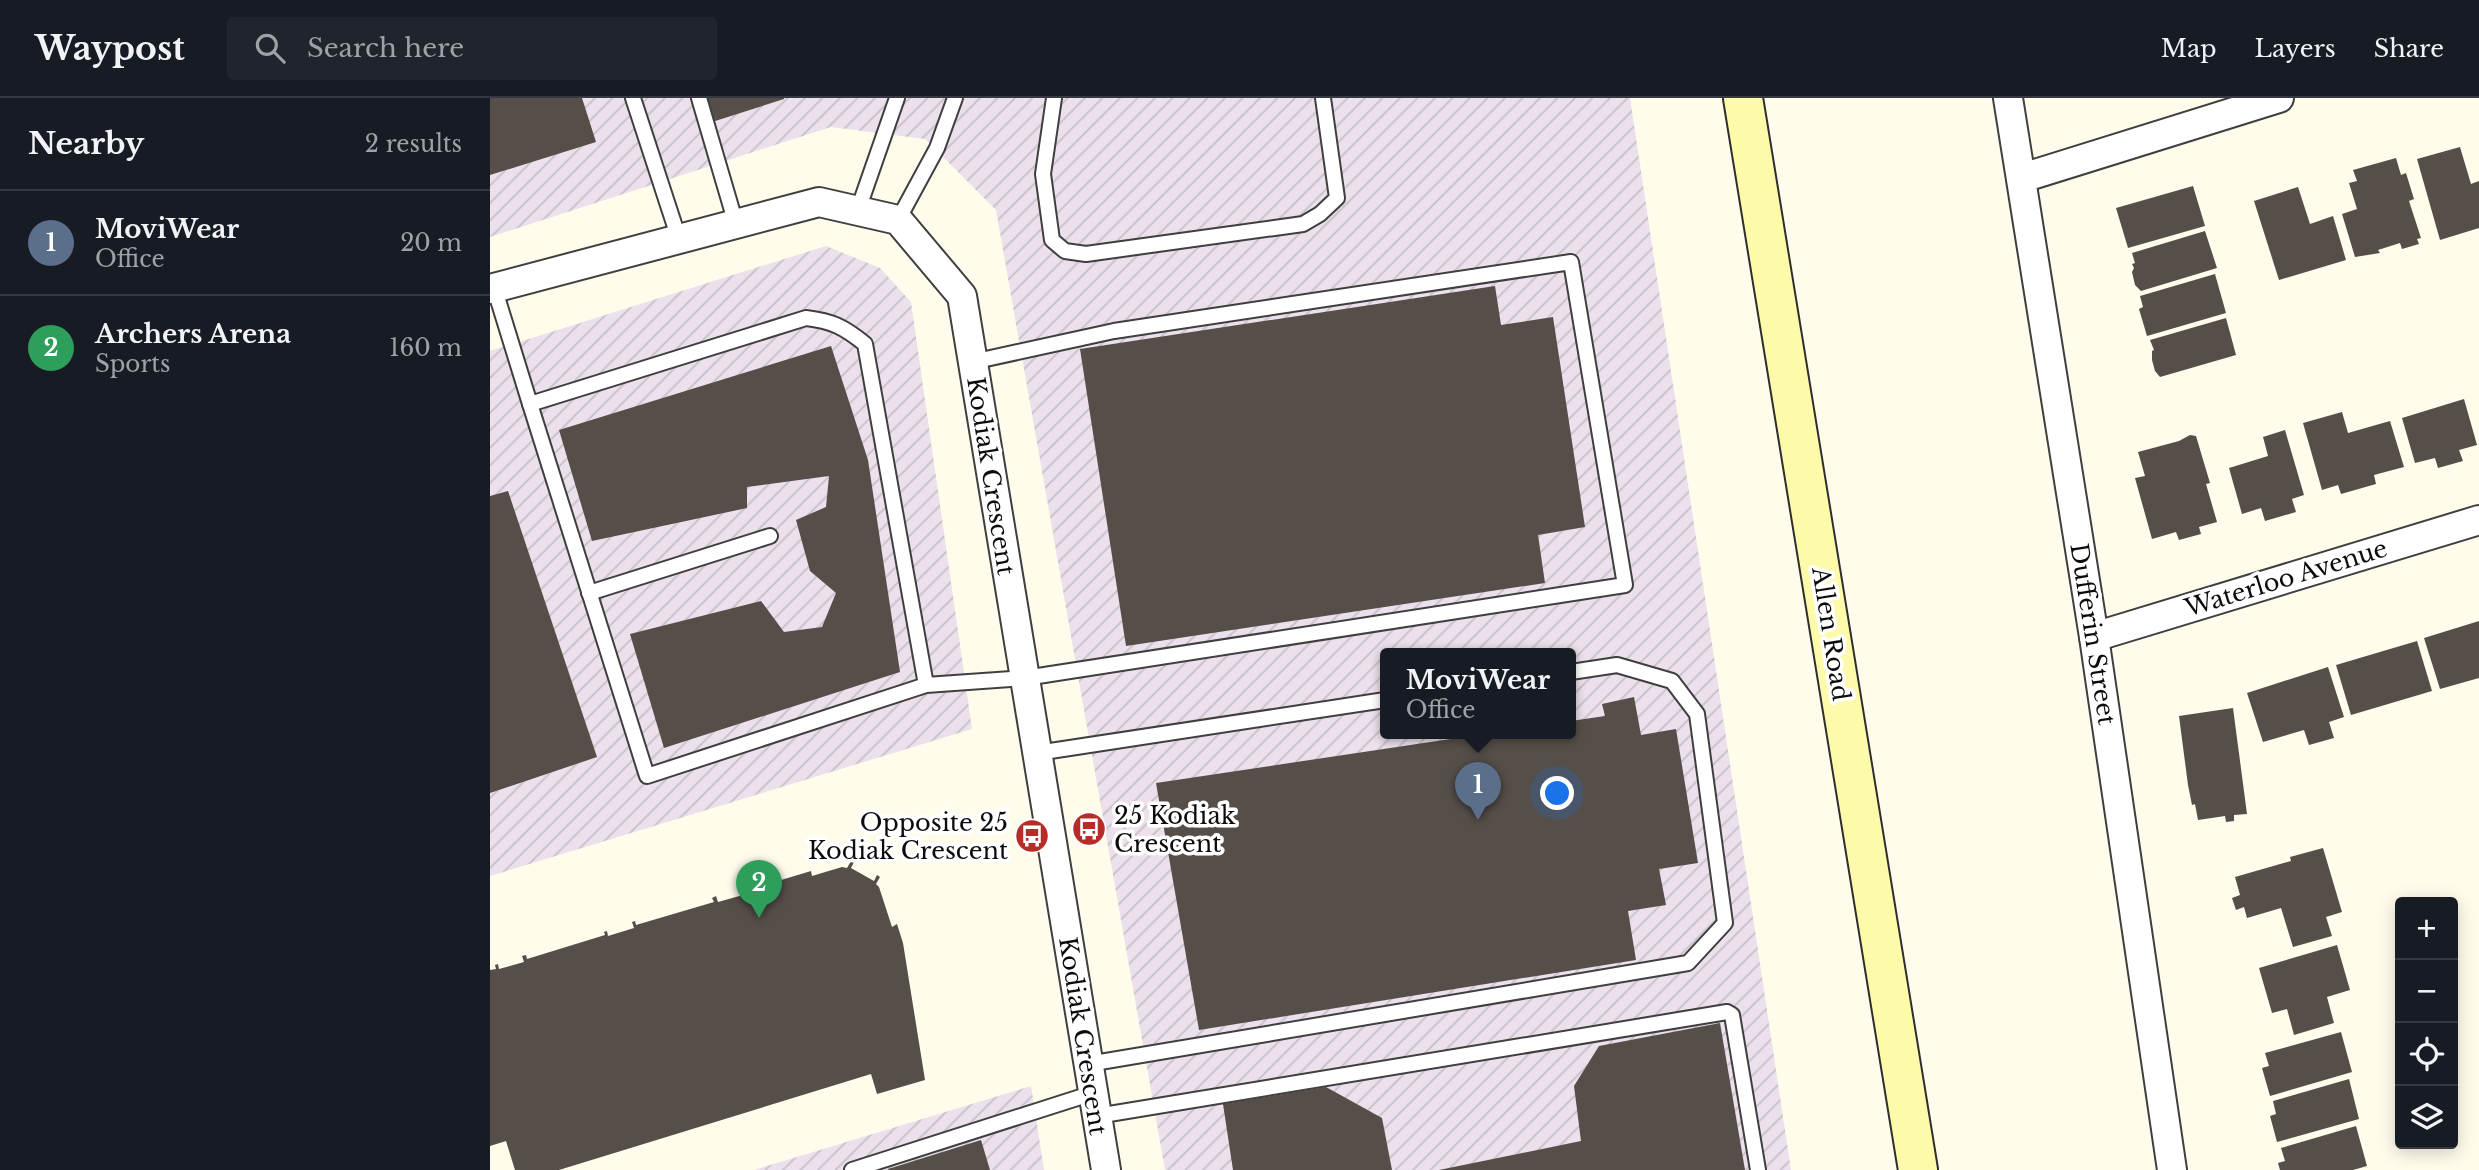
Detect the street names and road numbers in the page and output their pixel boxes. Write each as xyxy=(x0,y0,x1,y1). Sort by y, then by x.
street label: Kodiak Crescent xyxy=(961,375,1021,577)
street label: Waterloo Avenue xyxy=(2180,533,2391,623)
street label: Dufferin Street xyxy=(2064,541,2122,727)
street label: Allen Road xyxy=(1806,564,1856,703)
street label: Kodiak Crescent xyxy=(1053,935,1113,1137)

